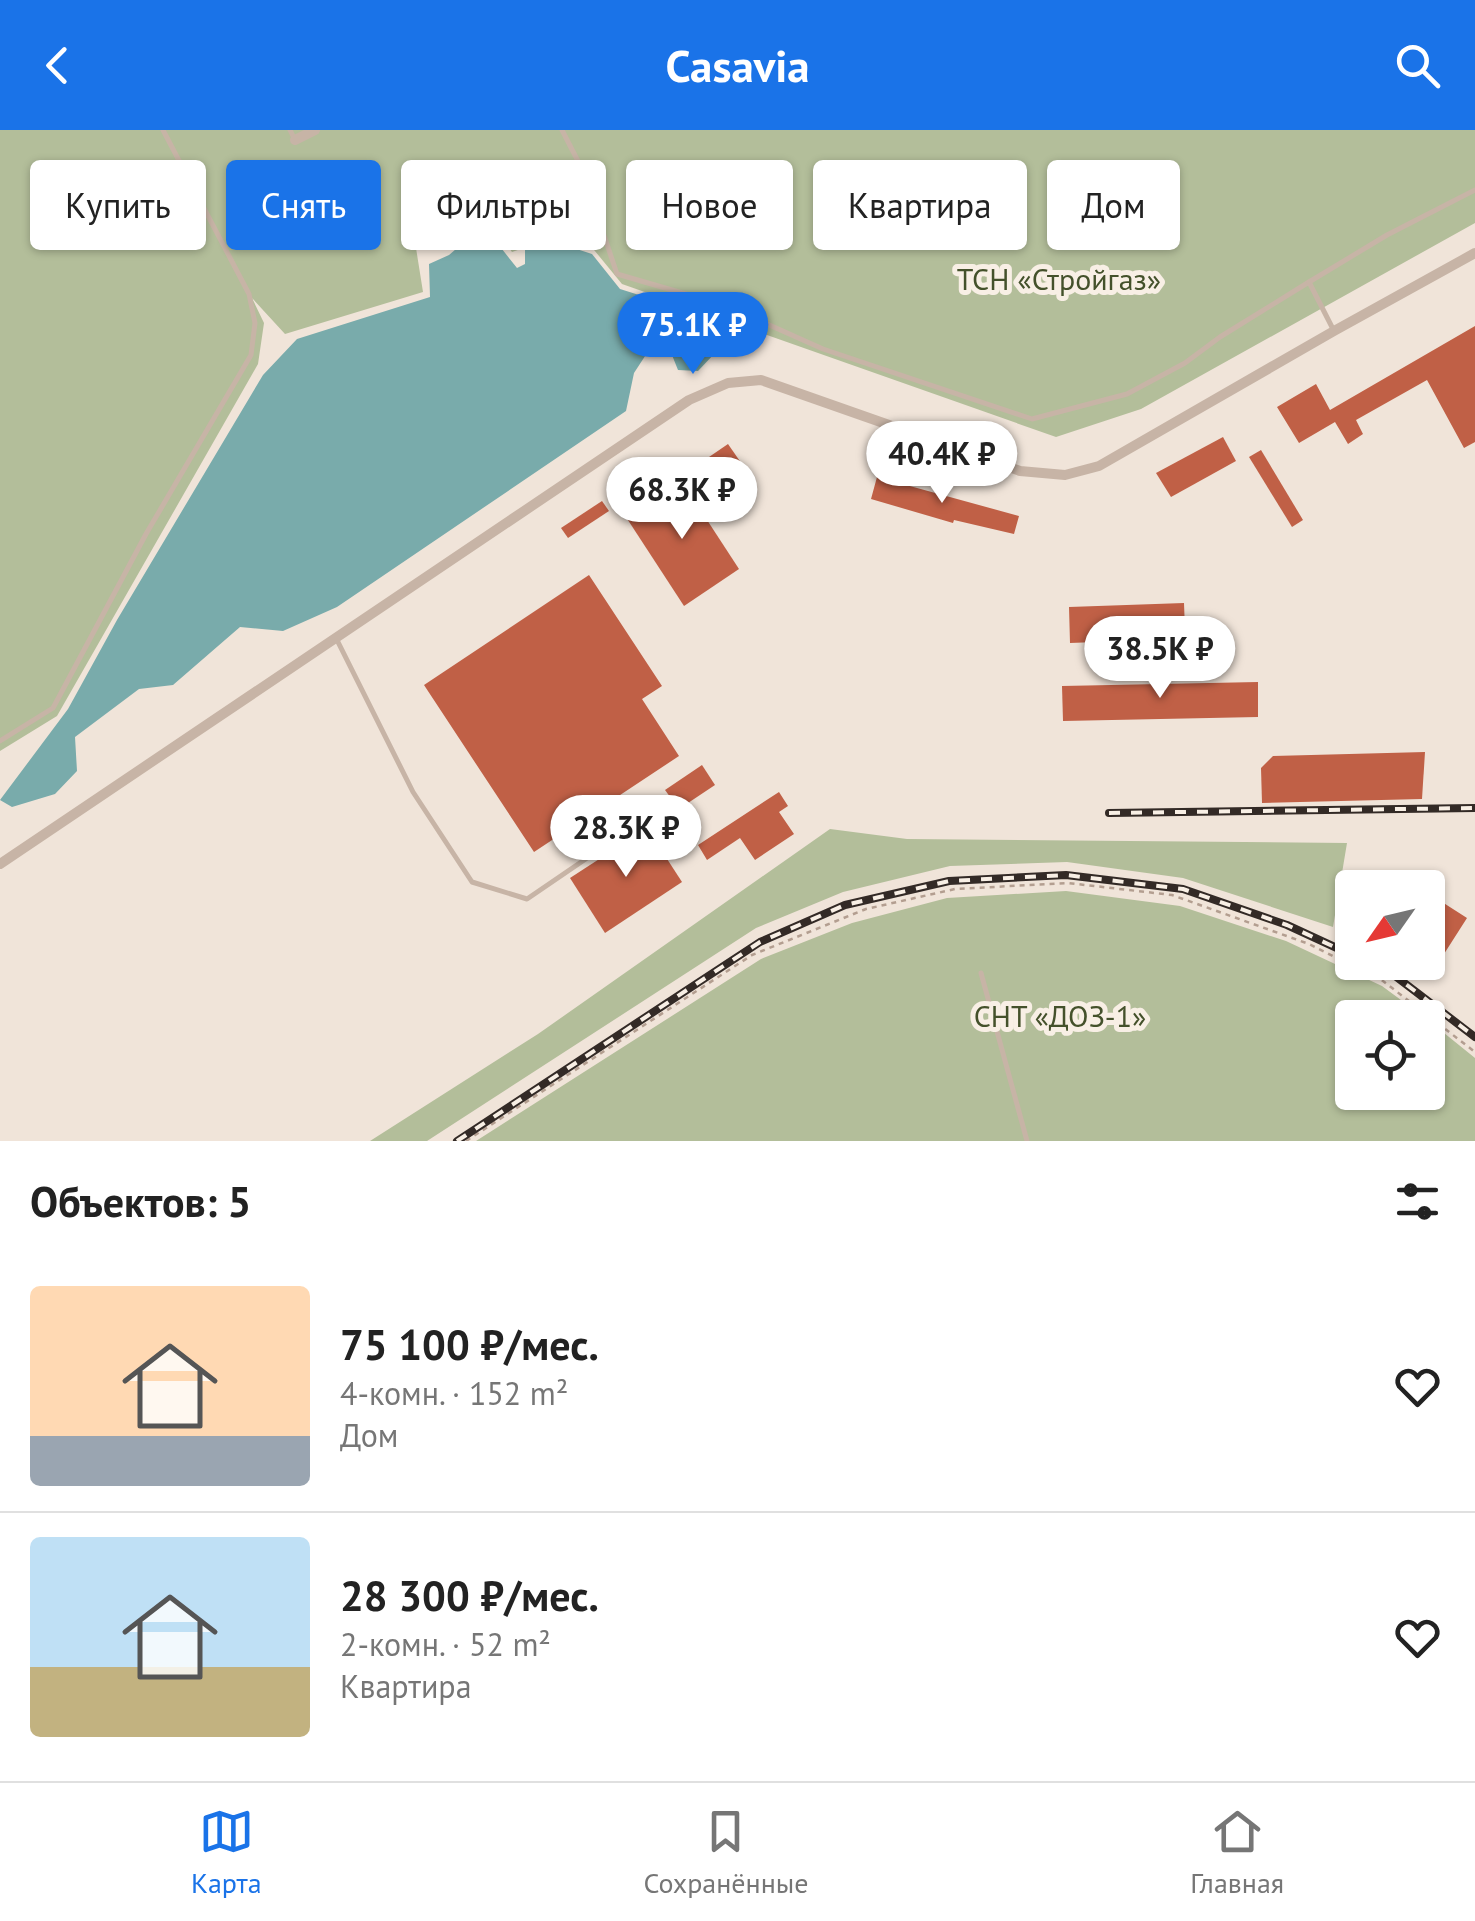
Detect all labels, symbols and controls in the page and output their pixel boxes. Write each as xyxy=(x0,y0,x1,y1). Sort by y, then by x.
text: Casavia xyxy=(665,36,810,94)
icon: back xyxy=(30,38,85,93)
icon: search xyxy=(1390,38,1445,93)
chip: Купить xyxy=(30,160,206,250)
chip: Снять xyxy=(226,160,381,250)
chip: Фильтры xyxy=(401,160,606,250)
chip: Новое xyxy=(626,160,793,250)
chip: Квартира xyxy=(813,160,1027,250)
chip: Дом xyxy=(1047,160,1180,250)
park label: ТСН «Стройгаз» xyxy=(957,259,1161,298)
pin: 75.1K ₽ xyxy=(601,292,785,377)
text: 75.1K ₽ xyxy=(639,303,747,345)
pin: 40.4K ₽ xyxy=(850,421,1034,506)
text: 40.4K ₽ xyxy=(888,432,996,474)
pin: 68.3K ₽ xyxy=(590,457,774,542)
text: 68.3K ₽ xyxy=(628,468,736,510)
pin: 38.5K ₽ xyxy=(1068,616,1252,701)
text: 38.5K ₽ xyxy=(1106,627,1214,669)
pin: 28.3K ₽ xyxy=(534,795,718,880)
text: 28.3K ₽ xyxy=(572,806,680,848)
north arrow xyxy=(1335,870,1445,980)
map controls xyxy=(1335,870,1445,1110)
park label: СНТ «ДОЗ-1» xyxy=(974,996,1146,1035)
button: locate xyxy=(1335,1000,1445,1110)
text: Объектов: 5 xyxy=(30,1174,251,1229)
icon: filters xyxy=(1390,1174,1445,1229)
text: 75 100 ₽/мес. xyxy=(340,1317,599,1372)
icon: home xyxy=(110,1326,230,1446)
icon: heart xyxy=(1390,1359,1445,1414)
text: 4-комн. · 152 m² xyxy=(340,1372,568,1414)
text: Дом xyxy=(340,1414,398,1456)
text: 28 300 ₽/мес. xyxy=(340,1568,599,1623)
icon: home xyxy=(110,1577,230,1697)
icon: heart xyxy=(1390,1610,1445,1665)
text: 2-комн. · 52 m² xyxy=(340,1623,551,1665)
text: Квартира xyxy=(340,1665,472,1707)
tab: Карта xyxy=(191,1804,262,1901)
tab: Сохранённые xyxy=(643,1804,809,1901)
tab: Главная xyxy=(1190,1804,1284,1901)

